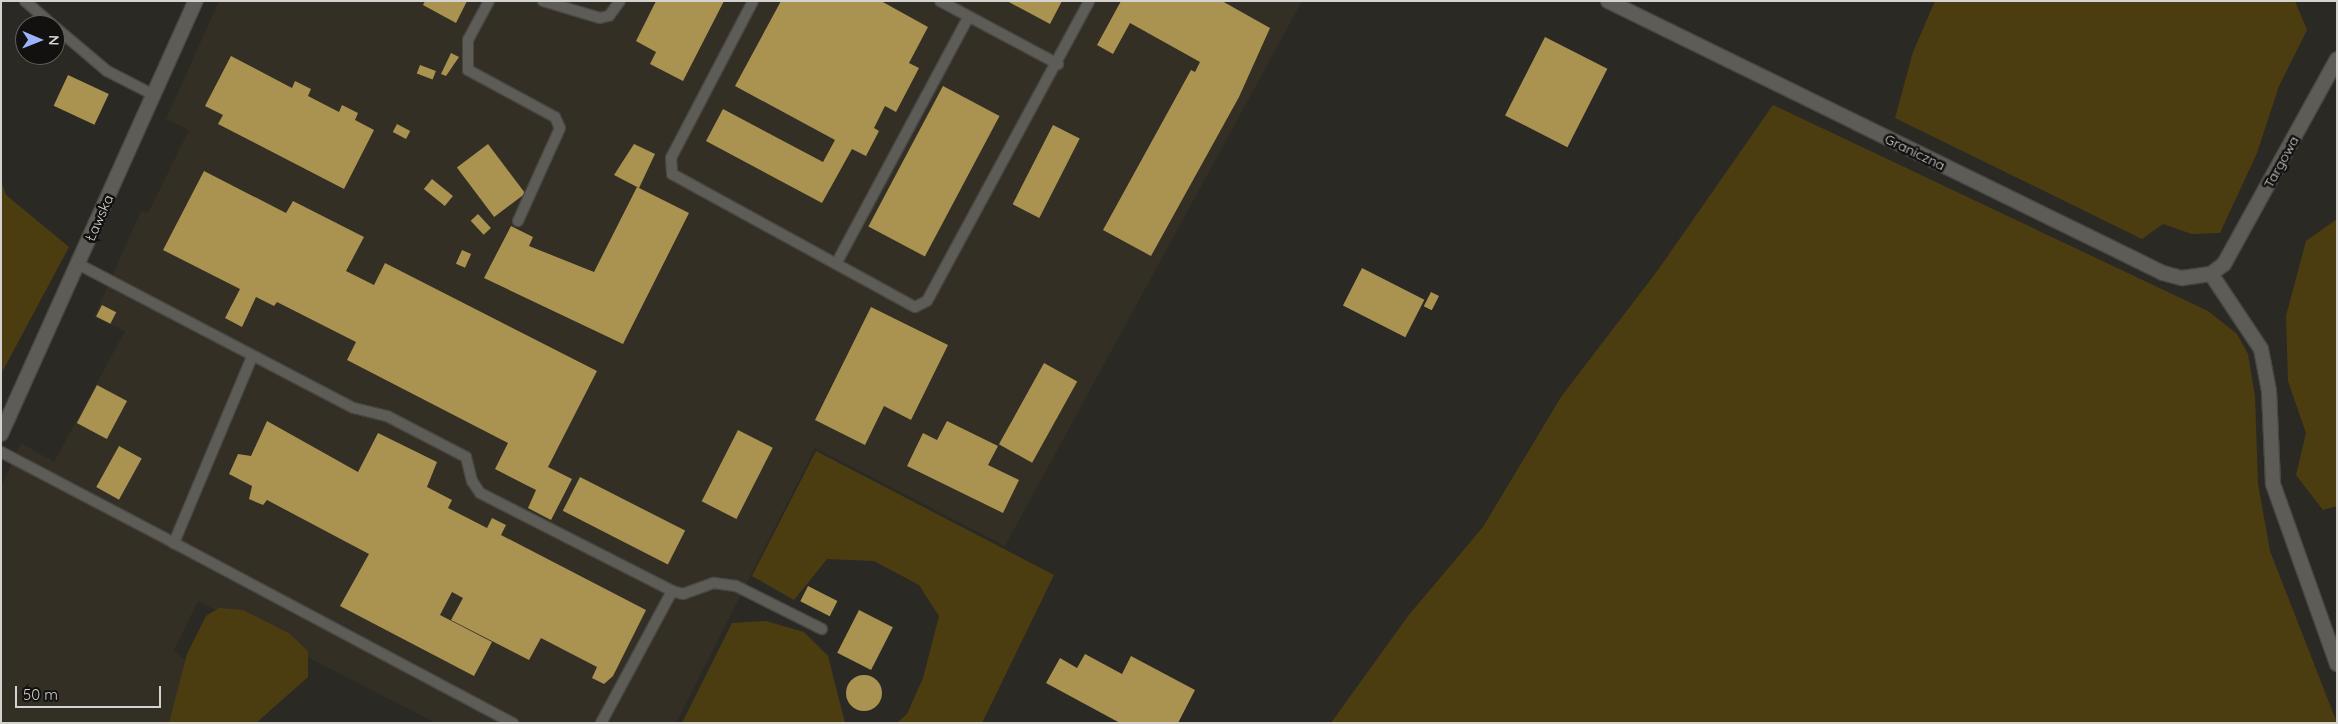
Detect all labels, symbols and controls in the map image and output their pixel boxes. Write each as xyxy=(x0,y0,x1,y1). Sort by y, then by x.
north arrow xyxy=(15,15,65,65)
text: N xyxy=(45,35,63,46)
street label: Graniczna xyxy=(1882,130,1948,174)
street label: Targowa xyxy=(2260,133,2302,191)
street label: Ławska xyxy=(81,192,117,244)
scale bar xyxy=(18,676,164,708)
text: 50 m xyxy=(23,685,58,704)

